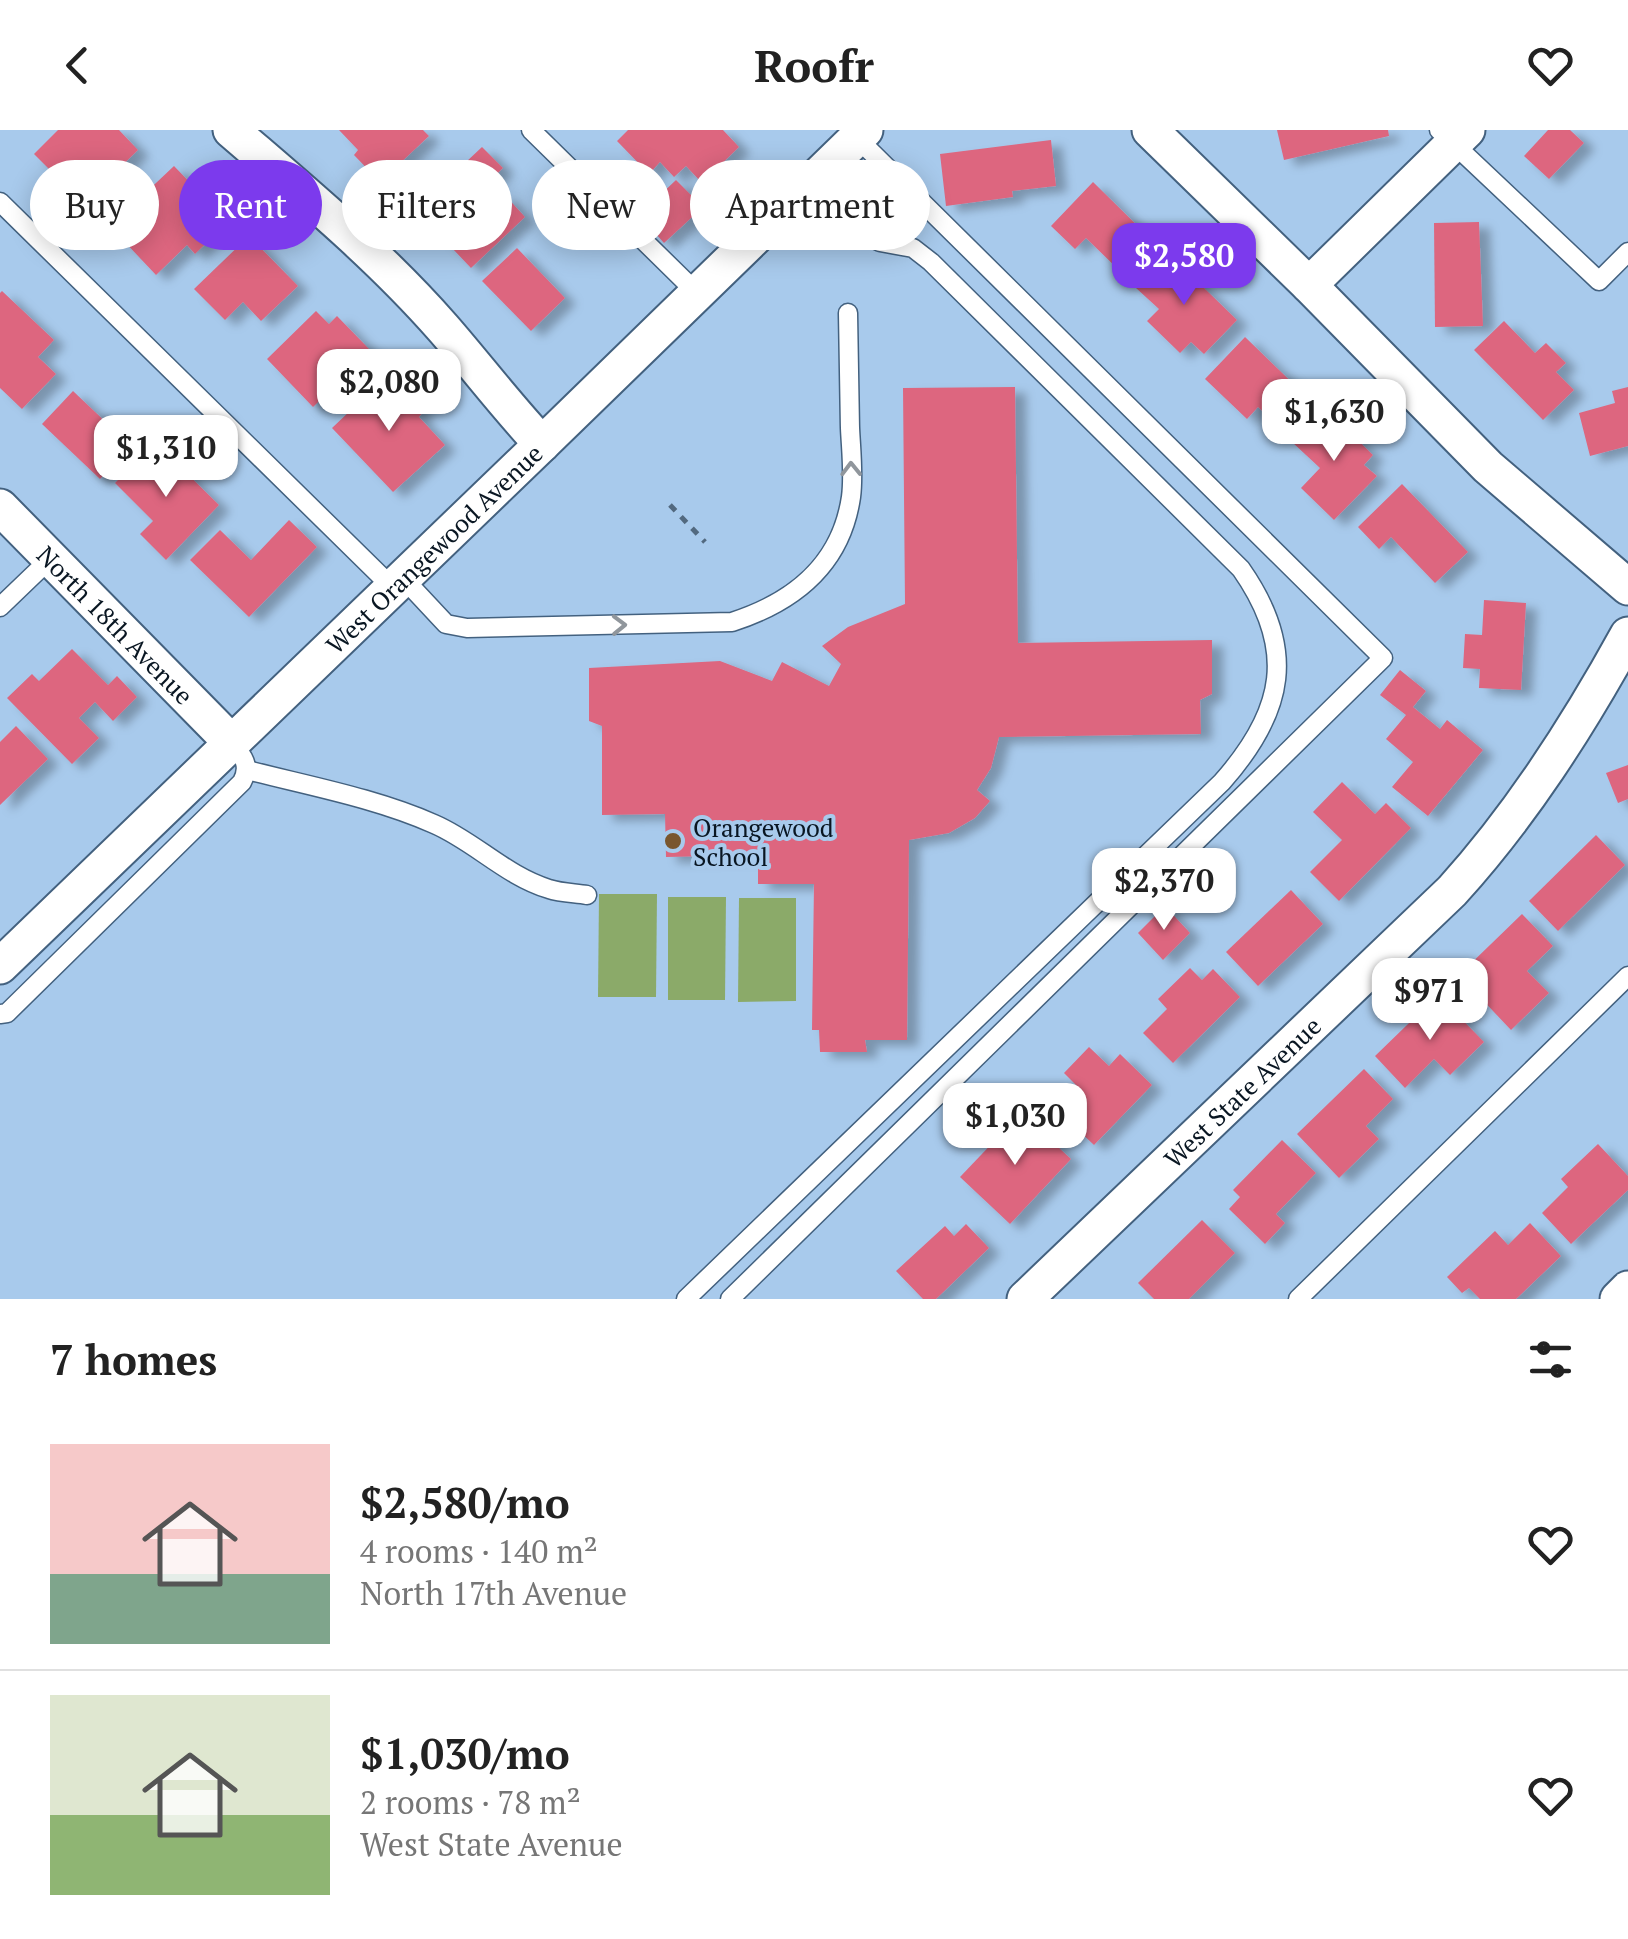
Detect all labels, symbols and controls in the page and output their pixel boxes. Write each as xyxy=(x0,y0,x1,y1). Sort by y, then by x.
text: Roofr xyxy=(754,35,874,95)
icon: back xyxy=(50,38,105,93)
icon: heart xyxy=(1523,38,1578,93)
chip: Buy xyxy=(30,160,159,250)
chip: Rent xyxy=(179,160,322,250)
chip: Filters xyxy=(342,160,512,250)
chip: New xyxy=(532,160,670,250)
chip: Apartment xyxy=(690,160,930,250)
pin: $2,580 xyxy=(1103,223,1265,308)
text: $2,580 xyxy=(1134,234,1234,276)
pin: $2,080 xyxy=(308,349,470,434)
text: $2,080 xyxy=(339,360,439,402)
pin: $1,630 xyxy=(1253,379,1415,464)
text: $1,630 xyxy=(1284,390,1384,432)
pin: $1,310 xyxy=(85,415,247,500)
text: $1,310 xyxy=(116,426,216,468)
street label: West Orangewood Avenue xyxy=(318,436,549,660)
one-way arrow xyxy=(840,460,862,476)
street label: North 18th Avenue xyxy=(30,538,201,711)
one-way arrow xyxy=(612,614,628,635)
place label: Orangewood School xyxy=(693,811,834,873)
marker: Orangewood School xyxy=(662,830,684,852)
pin: $2,370 xyxy=(1083,848,1245,933)
text: $2,370 xyxy=(1114,859,1214,901)
pin: $971 xyxy=(1371,958,1489,1043)
text: $971 xyxy=(1394,969,1466,1011)
street label: West State Avenue xyxy=(1156,1009,1327,1175)
pin: $1,030 xyxy=(934,1083,1096,1168)
text: $1,030 xyxy=(965,1094,1065,1136)
text: 7 homes xyxy=(50,1331,217,1387)
icon: filters xyxy=(1523,1332,1578,1387)
text: $2,580/mo xyxy=(360,1474,570,1530)
icon: home xyxy=(130,1484,250,1604)
icon: heart xyxy=(1523,1517,1578,1572)
text: 4 rooms · 140 m² xyxy=(360,1530,598,1572)
text: North 17th Avenue xyxy=(360,1572,627,1614)
text: $1,030/mo xyxy=(360,1725,570,1781)
icon: home xyxy=(130,1735,250,1855)
icon: heart xyxy=(1523,1768,1578,1823)
text: 2 rooms · 78 m² xyxy=(360,1781,581,1823)
text: West State Avenue xyxy=(360,1823,623,1865)

